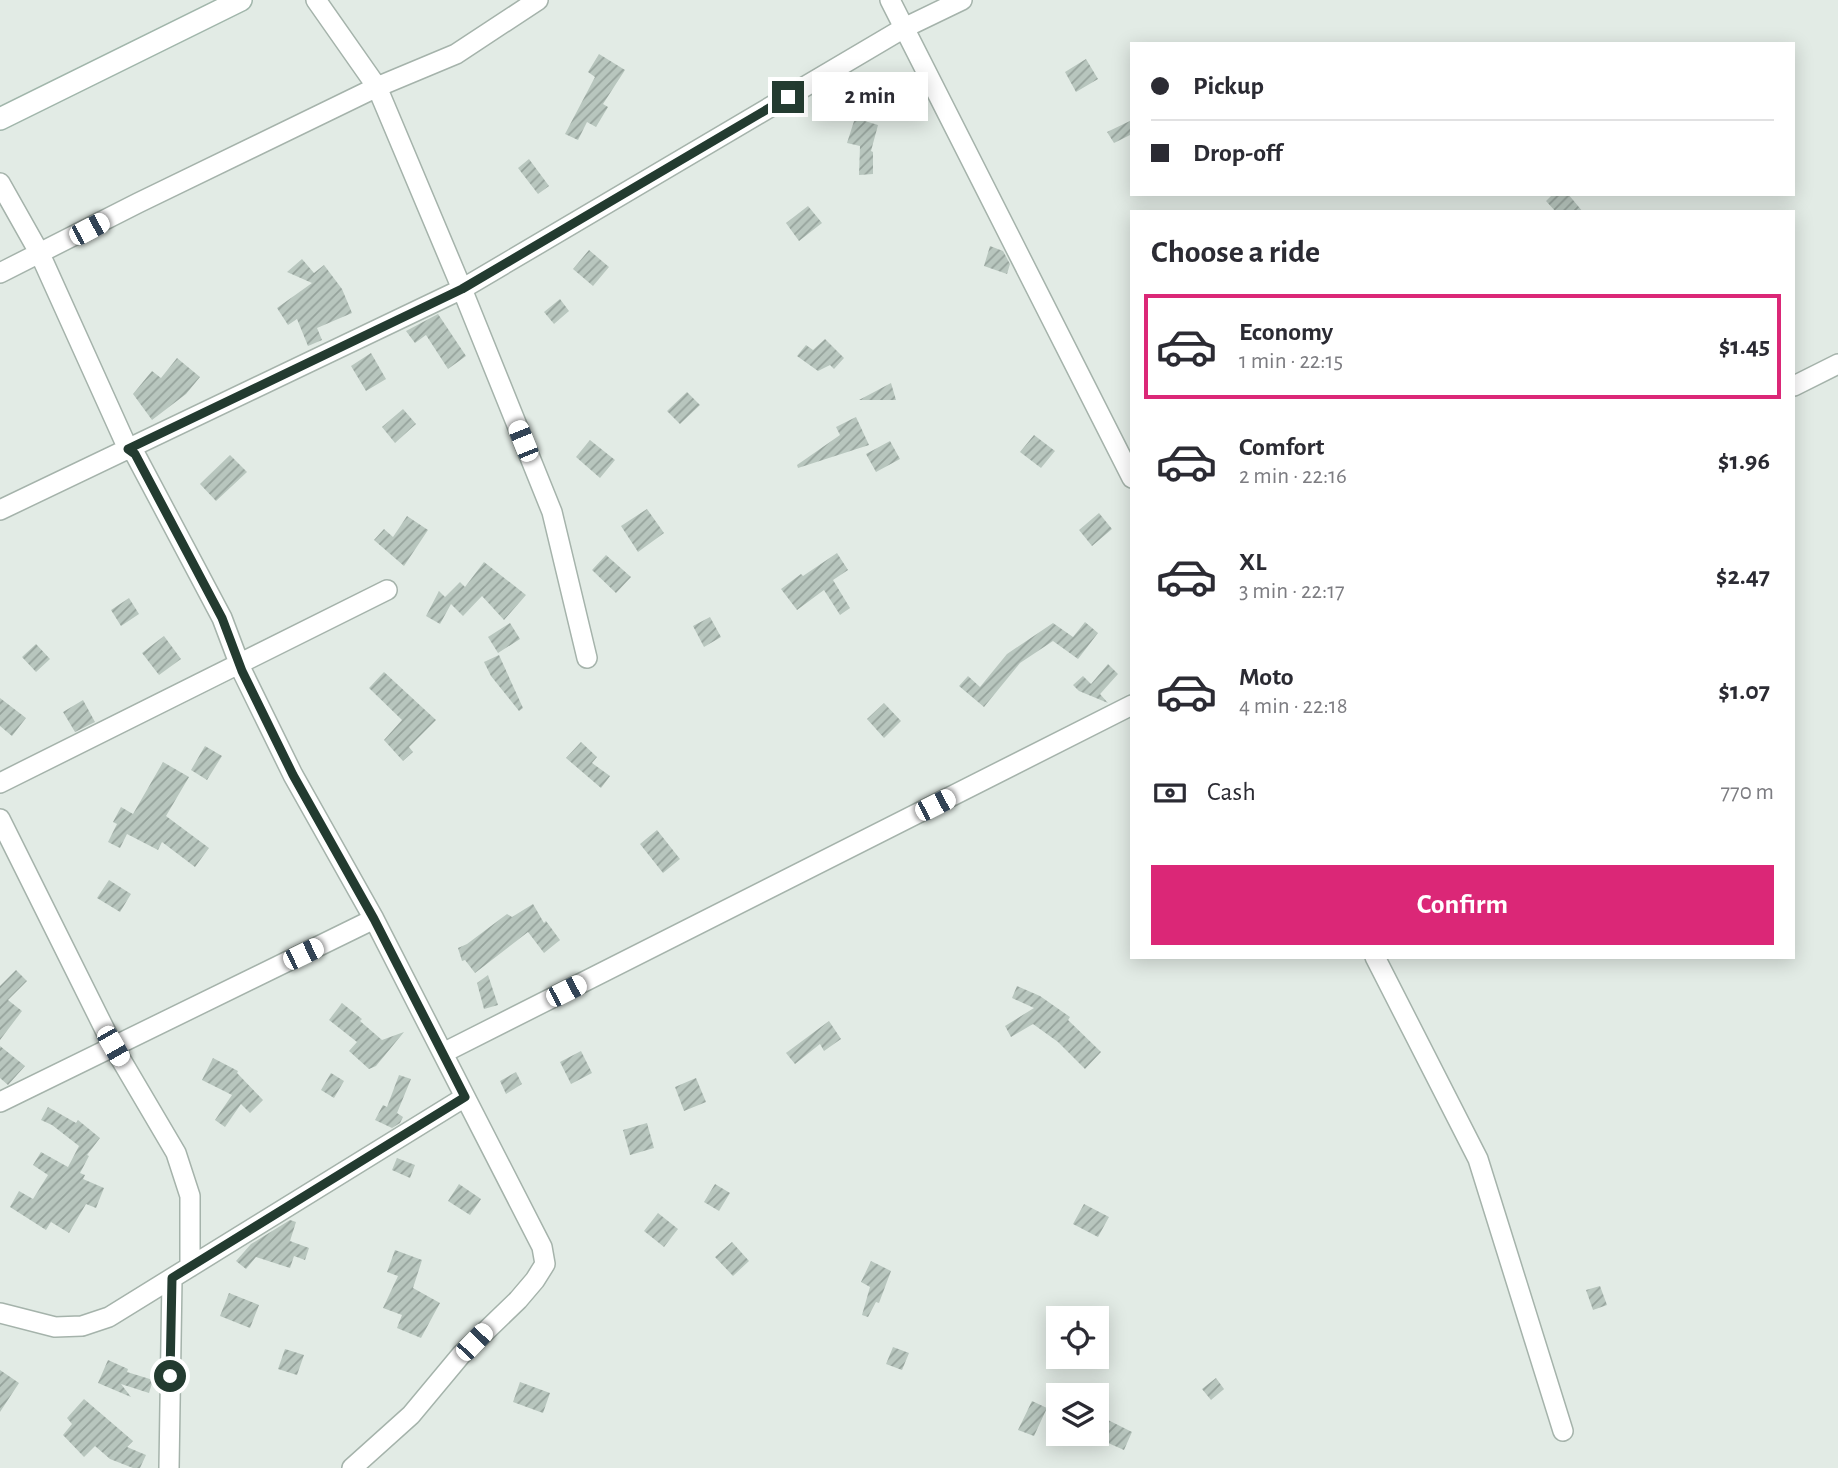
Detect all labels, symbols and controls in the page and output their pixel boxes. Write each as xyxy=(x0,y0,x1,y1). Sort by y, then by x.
callout: 2 min xyxy=(812,72,928,122)
text: Pickup xyxy=(1193,73,1264,99)
route end xyxy=(772,81,804,113)
text: 2 min xyxy=(844,85,896,108)
text: Drop-off xyxy=(1193,140,1282,166)
car xyxy=(66,210,113,248)
text: Choose a ride xyxy=(1151,236,1320,268)
icon: car xyxy=(1155,315,1218,378)
text: Economy xyxy=(1239,319,1333,345)
text: $1.45 xyxy=(1719,333,1770,359)
text: 1 min · 22:15 xyxy=(1239,350,1343,373)
car xyxy=(506,418,541,464)
icon: car xyxy=(1155,430,1218,493)
text: Comfort xyxy=(1239,434,1324,460)
text: $1.96 xyxy=(1718,448,1770,474)
text: 2 min · 22:16 xyxy=(1239,465,1347,488)
icon: car xyxy=(1155,545,1218,608)
text: XL xyxy=(1239,549,1266,575)
text: $2.47 xyxy=(1716,563,1770,589)
text: 3 min · 22:17 xyxy=(1239,580,1345,603)
icon: car xyxy=(1155,660,1218,723)
text: Moto xyxy=(1239,664,1294,690)
text: $1.07 xyxy=(1718,678,1770,704)
text: 4 min · 22:18 xyxy=(1239,695,1348,718)
icon: cash xyxy=(1151,774,1189,812)
text: Cash xyxy=(1207,779,1256,805)
text: 770 m xyxy=(1720,781,1774,804)
car xyxy=(912,786,959,824)
button: Confirm xyxy=(1151,865,1774,945)
car xyxy=(280,935,327,973)
car xyxy=(543,972,590,1010)
car xyxy=(94,1023,133,1069)
map controls xyxy=(1046,1306,1109,1446)
button: locate xyxy=(1046,1306,1109,1369)
car xyxy=(452,1320,497,1364)
route start xyxy=(154,1360,186,1392)
button: layers xyxy=(1046,1383,1109,1446)

